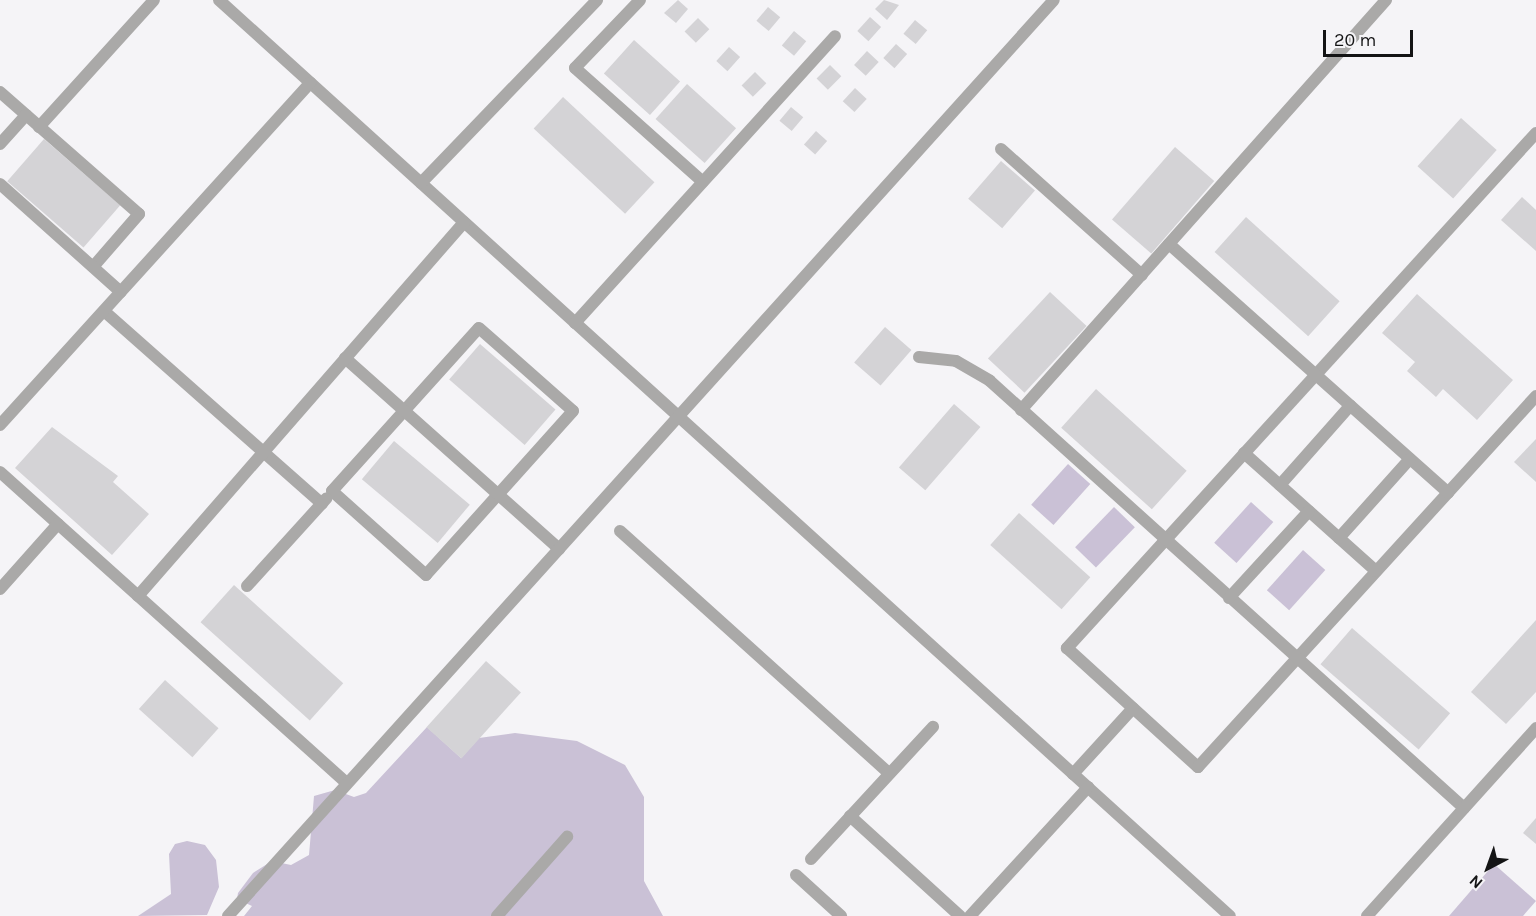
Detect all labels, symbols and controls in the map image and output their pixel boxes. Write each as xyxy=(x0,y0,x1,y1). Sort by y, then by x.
scale bar xyxy=(1326,18,1416,56)
text: 20 m xyxy=(1334,29,1376,51)
north arrow xyxy=(1458,838,1518,898)
text: N xyxy=(1465,871,1486,893)

